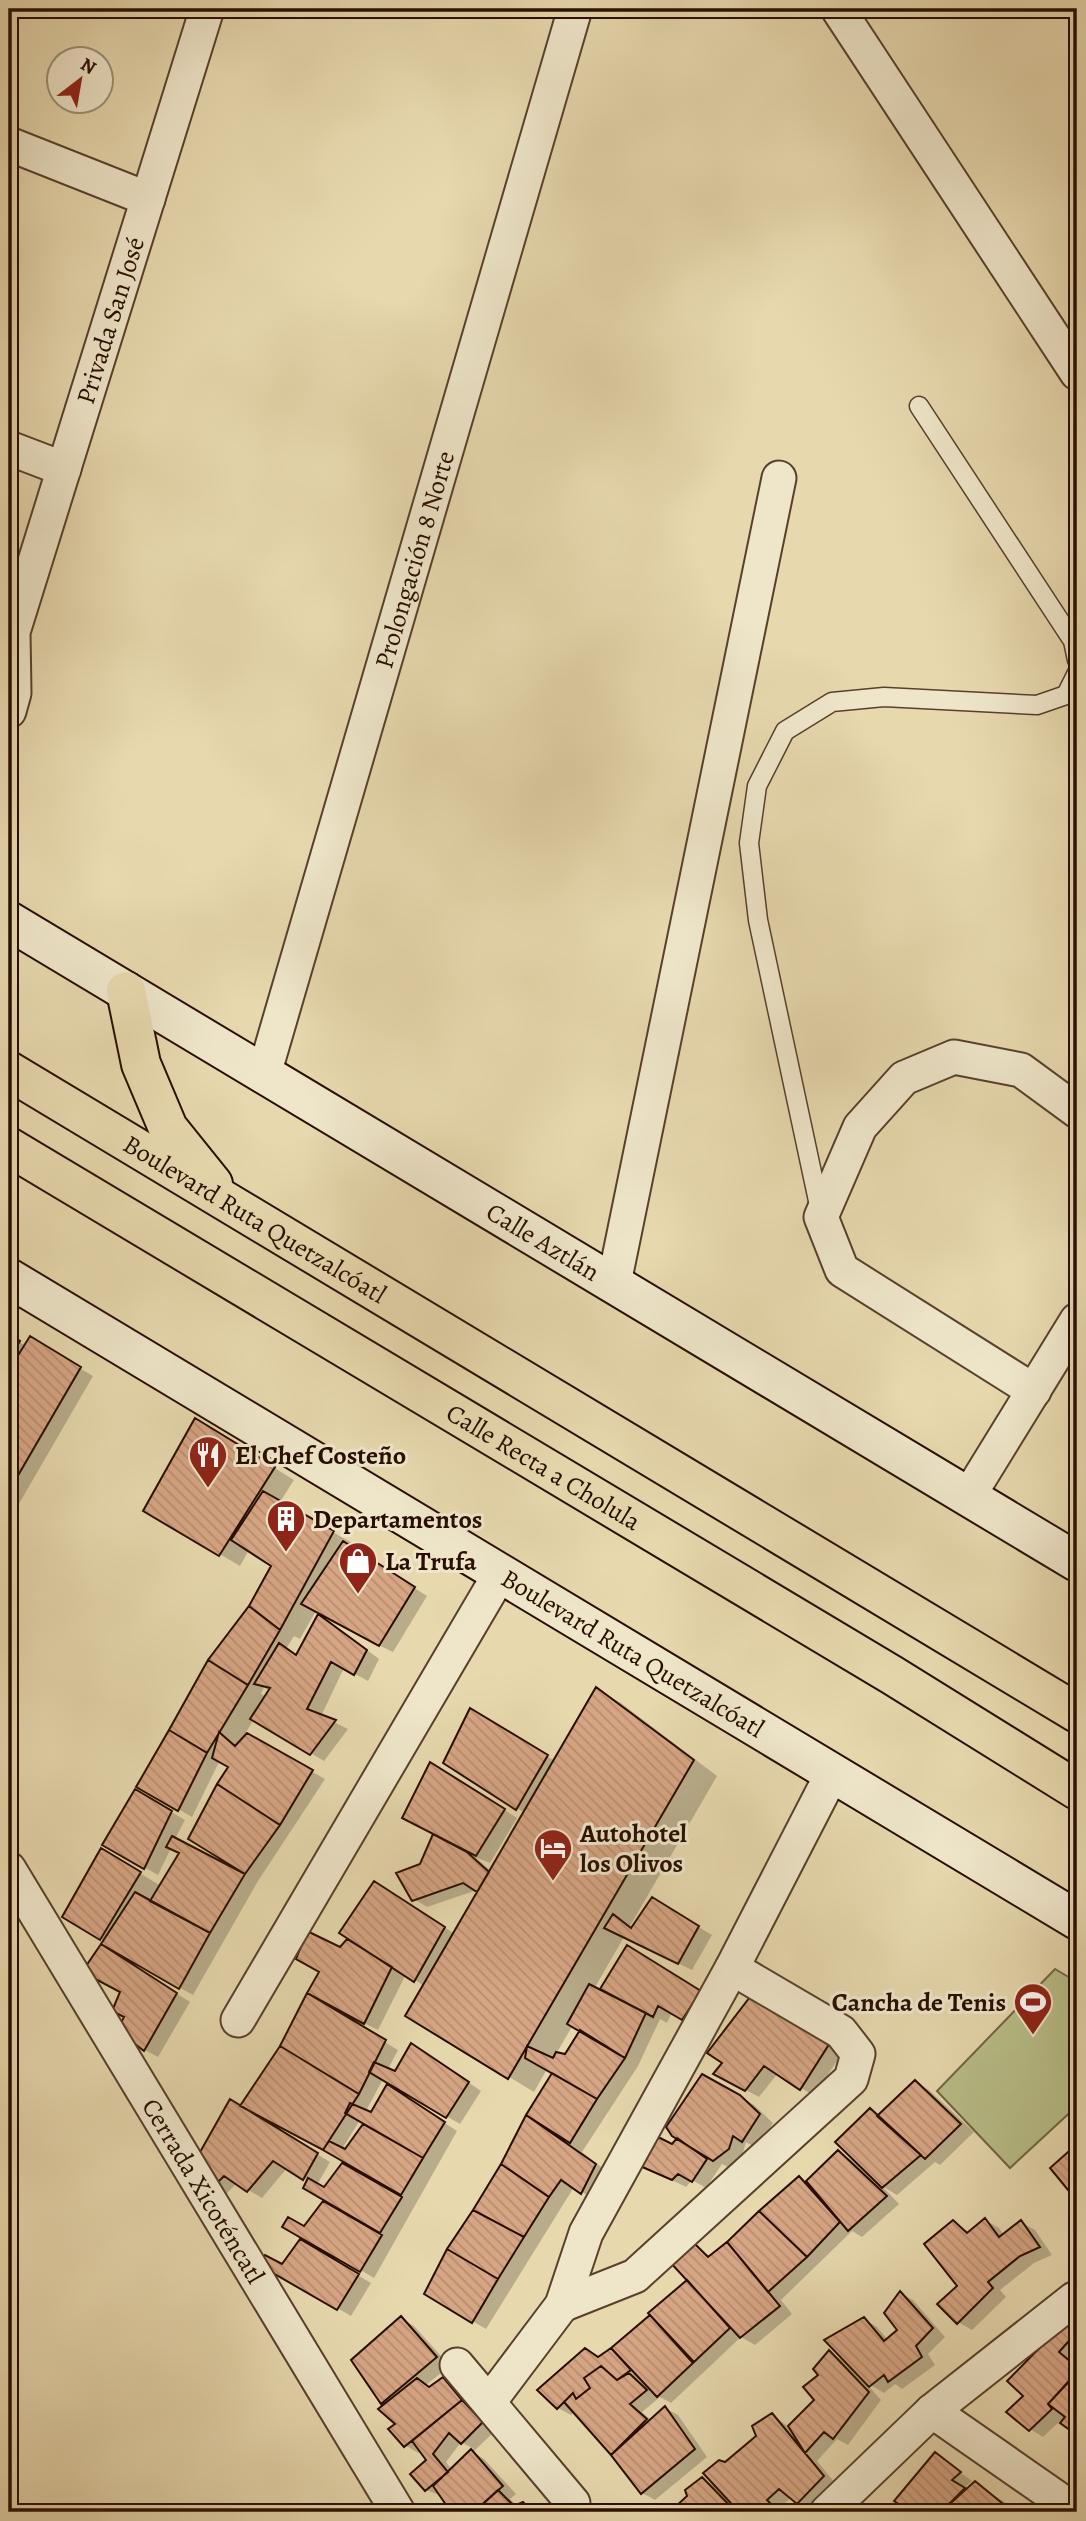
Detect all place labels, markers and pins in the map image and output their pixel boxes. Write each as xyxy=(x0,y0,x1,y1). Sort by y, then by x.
restaurant icon: El Chef Costeño xyxy=(187,1434,229,1489)
place label: El Chef Costeño xyxy=(235,1438,406,1473)
building icon: Departamentos xyxy=(265,1498,307,1553)
place label: Departamentos xyxy=(313,1502,482,1537)
shop icon: La Trufa xyxy=(337,1540,379,1595)
place label: La Trufa xyxy=(385,1544,477,1579)
place label: Autohotel los Olivos xyxy=(579,1816,687,1881)
hotel icon: Autohotel los Olivos xyxy=(532,1827,574,1882)
sports icon: Cancha de Tenis xyxy=(1012,1981,1054,2036)
place label: Cancha de Tenis xyxy=(832,1985,1006,2020)

